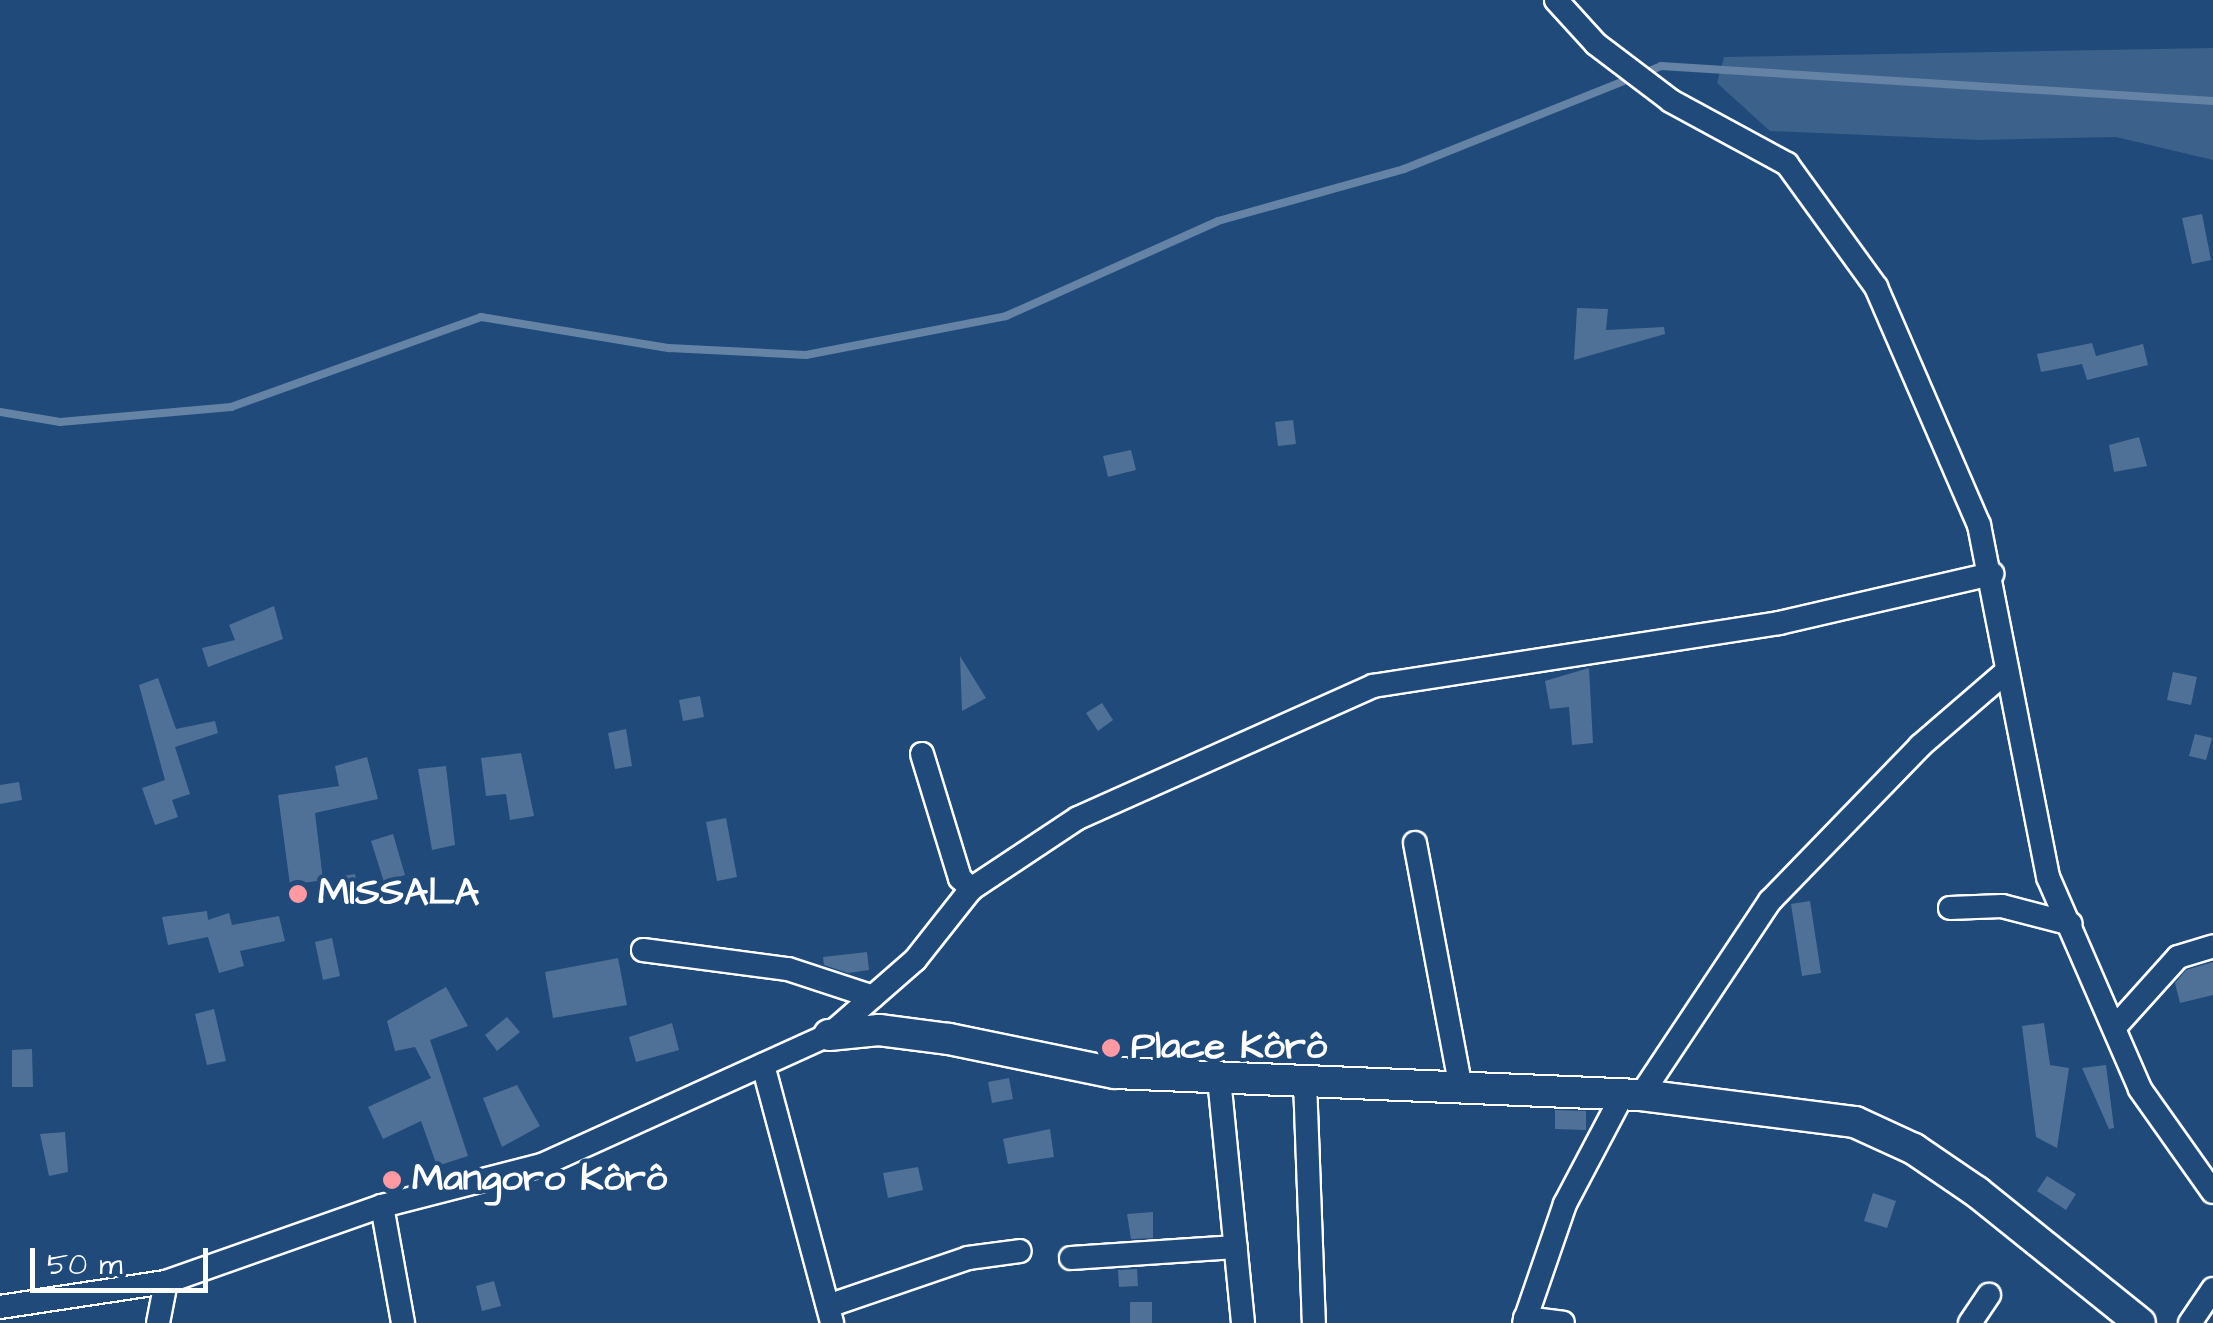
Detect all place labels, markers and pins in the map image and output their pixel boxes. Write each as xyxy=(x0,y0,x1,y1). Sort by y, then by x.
place label: MISSALA xyxy=(318,871,479,917)
marker: MISSALA xyxy=(287,883,309,905)
place label: Place Kôrô xyxy=(1131,1025,1327,1071)
marker: Place Kôrô xyxy=(1100,1037,1122,1059)
place label: Mangoro Kôrô xyxy=(412,1157,667,1203)
marker: Mangoro Kôrô xyxy=(381,1169,403,1191)

